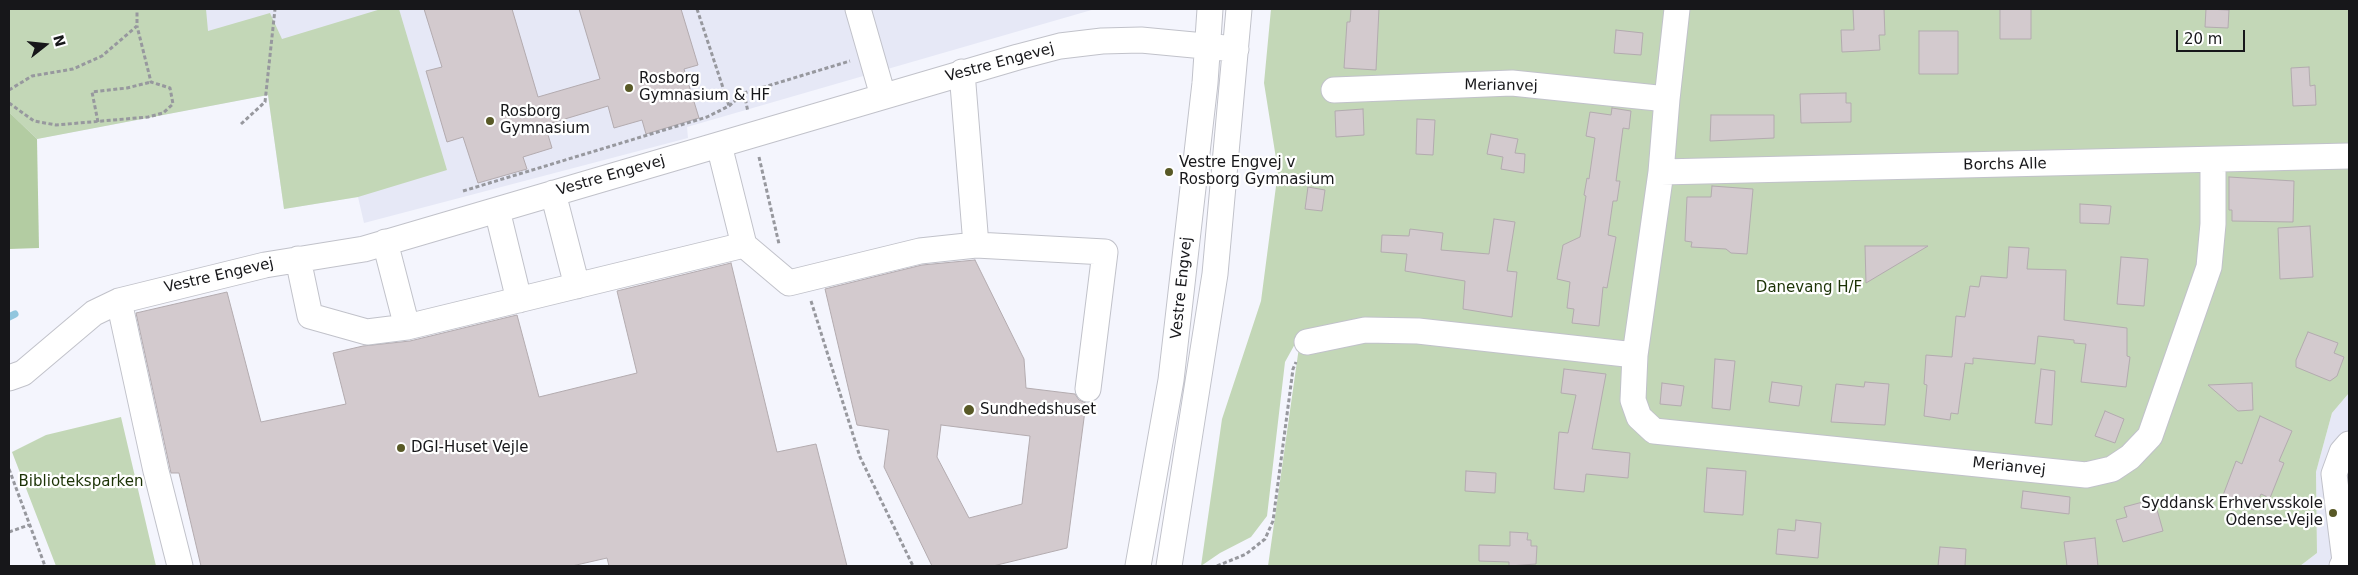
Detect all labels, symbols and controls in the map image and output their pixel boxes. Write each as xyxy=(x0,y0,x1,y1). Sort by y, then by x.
north arrow xyxy=(20,20,70,70)
scale bar xyxy=(2178,20,2247,52)
text: 20 m xyxy=(2184,30,2222,48)
text: N xyxy=(50,33,69,49)
street label: Vestre Engevej xyxy=(944,40,1056,86)
place label: Rosborg Gymnasium & HF xyxy=(639,70,770,105)
street label: Merianvej xyxy=(1464,76,1538,96)
marker: Rosborg Gymnasium & HF xyxy=(623,82,635,94)
place label: Rosborg Gymnasium xyxy=(500,103,590,138)
marker: Rosborg Gymnasium xyxy=(484,115,496,127)
street label: Vestre Engevej xyxy=(555,152,667,200)
place label: Vestre Engvej v Rosborg Gymnasium xyxy=(1179,154,1335,189)
street label: Borchs Alle xyxy=(1963,155,2047,175)
marker: Vestre Engvej v Rosborg Gymnasium xyxy=(1163,166,1175,178)
street label: Vestre Engvej xyxy=(1168,236,1196,340)
street label: Vestre Engevej xyxy=(162,255,276,297)
park label: Danevang H/F xyxy=(1756,279,1862,297)
place label: Sundhedshuset xyxy=(980,401,1096,419)
marker: Sundhedshuset xyxy=(962,403,976,417)
place label: DGI-Huset Vejle xyxy=(411,439,528,457)
marker: DGI-Huset Vejle xyxy=(395,442,407,454)
street label: Merianvej xyxy=(1972,454,2046,480)
park label: Biblioteksparken xyxy=(19,473,143,491)
place label: Syddansk Erhvervsskole Odense-Vejle xyxy=(2141,495,2323,530)
marker: Syddansk Erhvervsskole Odense-Vejle xyxy=(2327,507,2339,519)

